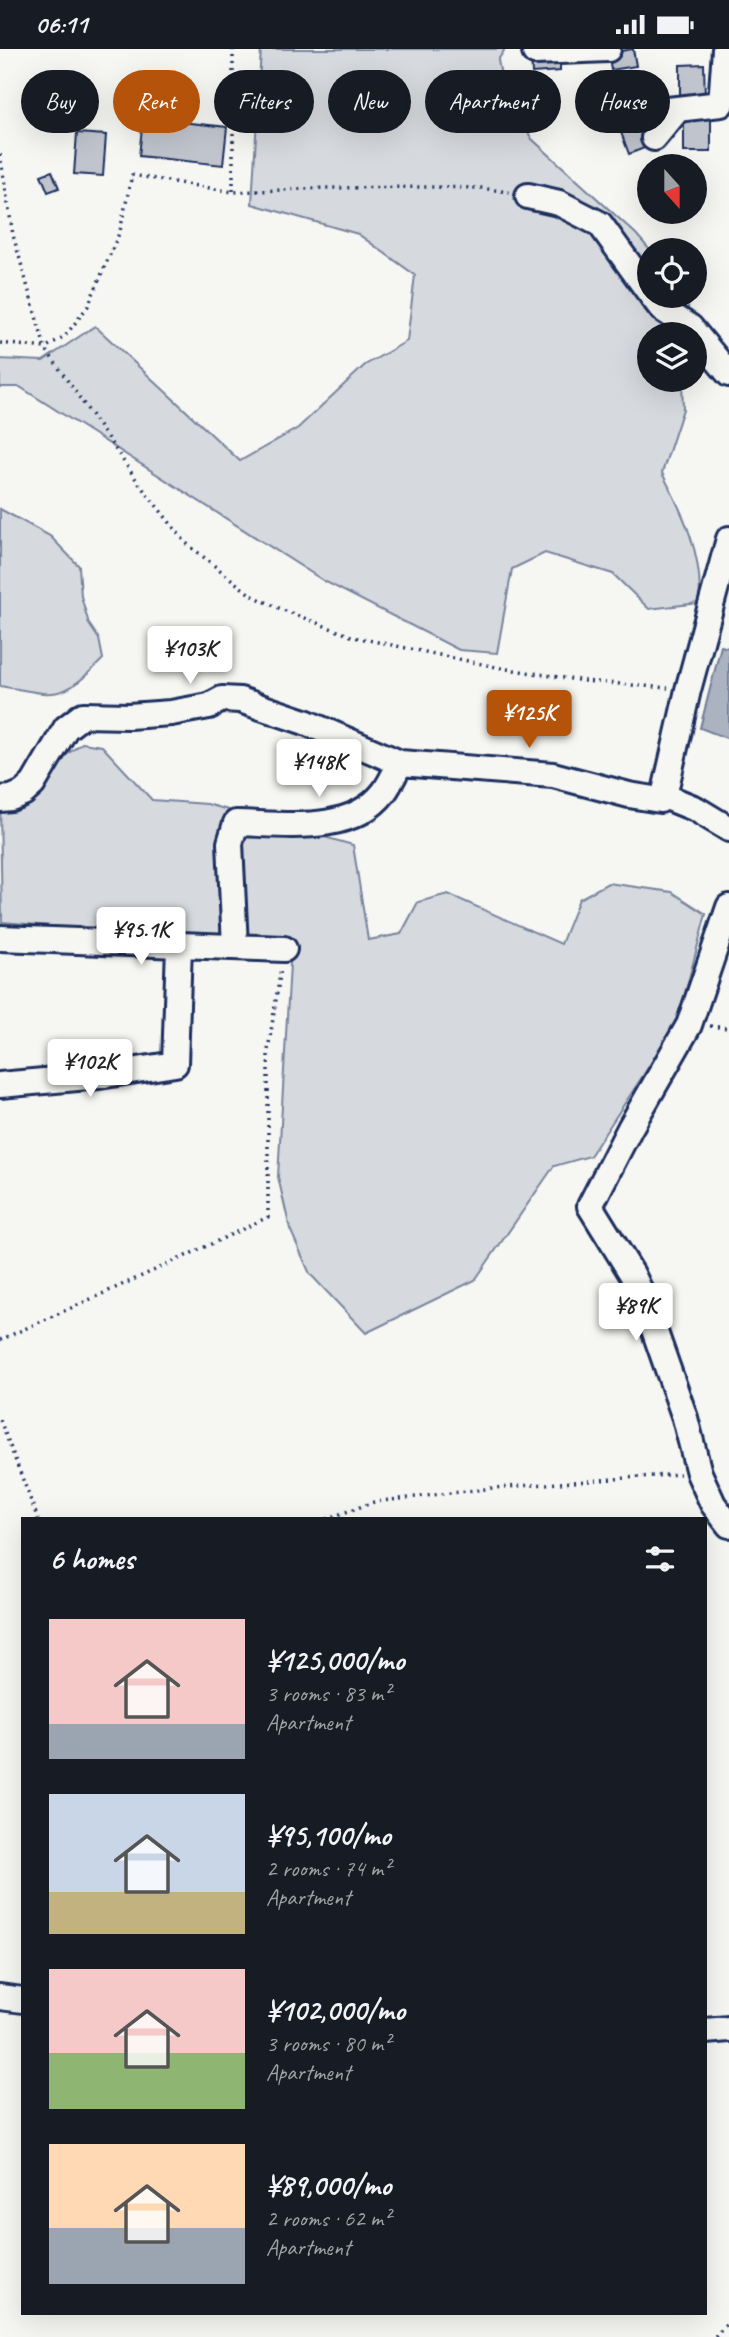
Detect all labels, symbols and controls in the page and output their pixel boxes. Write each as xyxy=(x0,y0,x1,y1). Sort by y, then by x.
text: 06:11 xyxy=(35,8,88,41)
chip: Buy xyxy=(21,70,99,133)
chip: Rent xyxy=(113,70,200,133)
chip: Filters xyxy=(214,70,314,133)
chip: New xyxy=(328,70,411,133)
chip: Apartment xyxy=(425,70,561,133)
chip: House xyxy=(575,70,670,133)
north arrow xyxy=(637,154,707,224)
map controls xyxy=(637,154,707,392)
button: locate xyxy=(637,238,707,308)
button: layers xyxy=(637,322,707,392)
pin: ¥103K xyxy=(141,627,239,686)
text: ¥103K xyxy=(163,634,217,663)
pin: ¥125K xyxy=(480,691,578,750)
text: ¥125K xyxy=(503,698,555,727)
pin: ¥148K xyxy=(270,739,368,799)
text: ¥148K xyxy=(292,747,346,776)
pin: ¥95.1K xyxy=(84,907,198,967)
text: ¥95.1K xyxy=(113,915,170,944)
pin: ¥102K xyxy=(41,1039,139,1099)
text: ¥102K xyxy=(63,1047,117,1076)
pin: ¥89K xyxy=(595,1283,677,1343)
text: ¥89K xyxy=(615,1291,657,1320)
text: 6 homes xyxy=(49,1540,134,1578)
icon: filters xyxy=(641,1540,679,1578)
text: ¥125,000/mo xyxy=(266,1641,404,1679)
icon: home xyxy=(105,1647,189,1731)
text: 3 rooms · 83 m² xyxy=(266,1679,390,1708)
text: Apartment xyxy=(266,1708,351,1737)
text: ¥95,100/mo xyxy=(266,1816,391,1854)
icon: home xyxy=(105,1822,189,1906)
text: 2 rooms · 74 m² xyxy=(266,1854,390,1883)
text: Apartment xyxy=(266,1883,351,1912)
text: ¥102,000/mo xyxy=(266,1991,405,2029)
icon: home xyxy=(105,1997,189,2081)
text: 3 rooms · 80 m² xyxy=(266,2029,390,2058)
text: Apartment xyxy=(266,2058,351,2087)
text: ¥89,000/mo xyxy=(266,2166,391,2204)
icon: home xyxy=(105,2172,189,2256)
text: 2 rooms · 62 m² xyxy=(266,2204,390,2233)
text: Apartment xyxy=(266,2233,351,2262)

